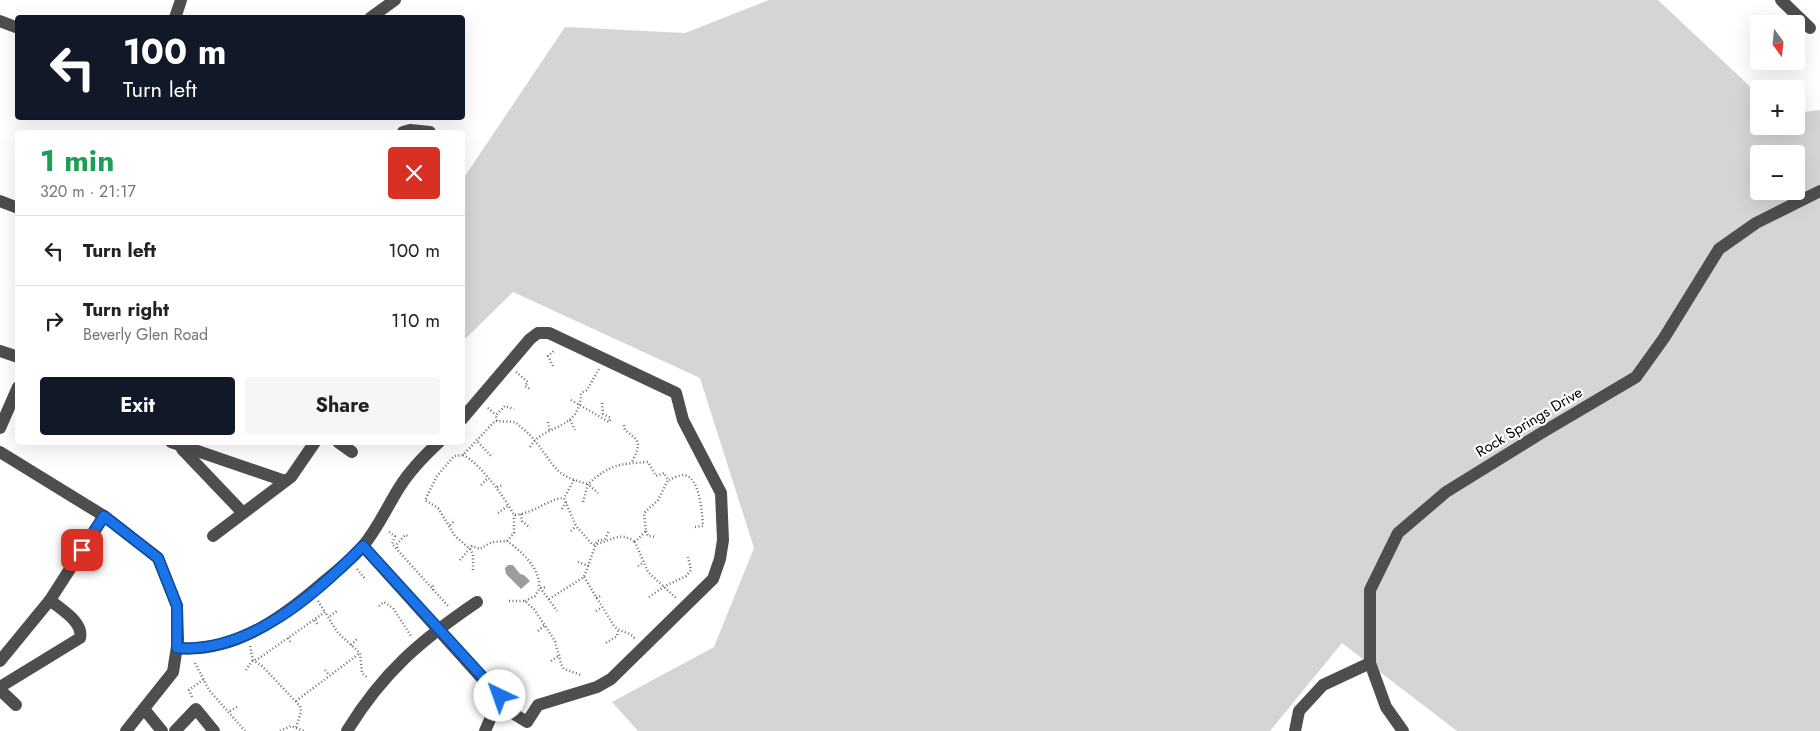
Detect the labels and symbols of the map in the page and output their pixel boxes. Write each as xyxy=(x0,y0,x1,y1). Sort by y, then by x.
north arrow xyxy=(1750,15,1805,70)
street label: Rock Springs Drive xyxy=(1471,381,1587,463)
pin xyxy=(61,529,103,571)
position arrow xyxy=(473,669,525,721)

